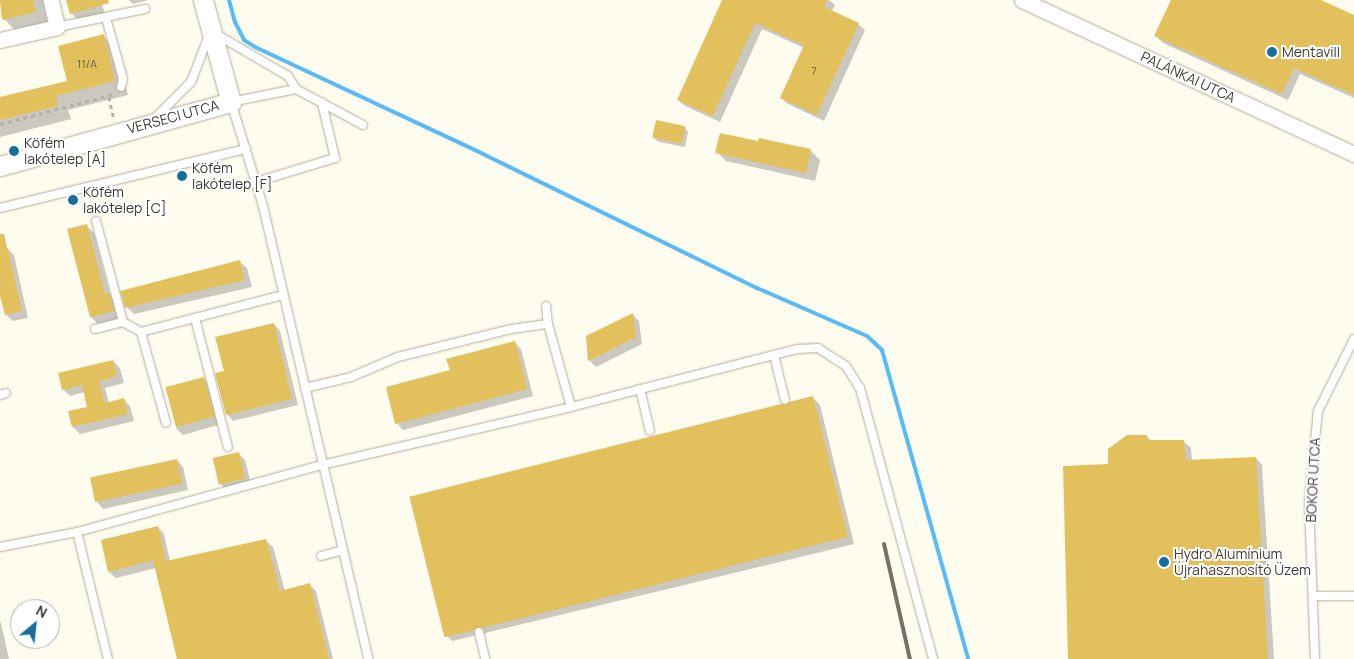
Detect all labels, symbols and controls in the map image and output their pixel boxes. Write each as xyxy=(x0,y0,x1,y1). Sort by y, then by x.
place label: Mentavill xyxy=(1282,44,1340,60)
marker: Mentavill xyxy=(1266,46,1278,58)
street label: PALÁNKAI UTCA xyxy=(1138,48,1238,106)
house number: 11/A xyxy=(77,57,97,71)
house number: 7 xyxy=(811,64,817,78)
street label: VERSECI UTCA xyxy=(125,97,221,137)
place label: Köfém lakótelep [A] xyxy=(24,135,106,168)
marker: Köfém lakótelep [A] xyxy=(8,145,20,157)
place label: Köfém lakótelep [F] xyxy=(192,160,272,192)
marker: Köfém lakótelep [F] xyxy=(176,170,188,182)
place label: Köfém lakótelep [C] xyxy=(83,184,166,216)
marker: Köfém lakótelep [C] xyxy=(67,194,79,206)
street label: BOKOR UTCA xyxy=(1302,437,1324,523)
place label: Hydro Alumínium Újrahasznosító Üzem xyxy=(1174,546,1311,578)
marker: Hydro Alumínium Újrahasznosító Üzem xyxy=(1158,556,1170,568)
north arrow xyxy=(10,599,60,649)
text: N xyxy=(33,600,51,622)

